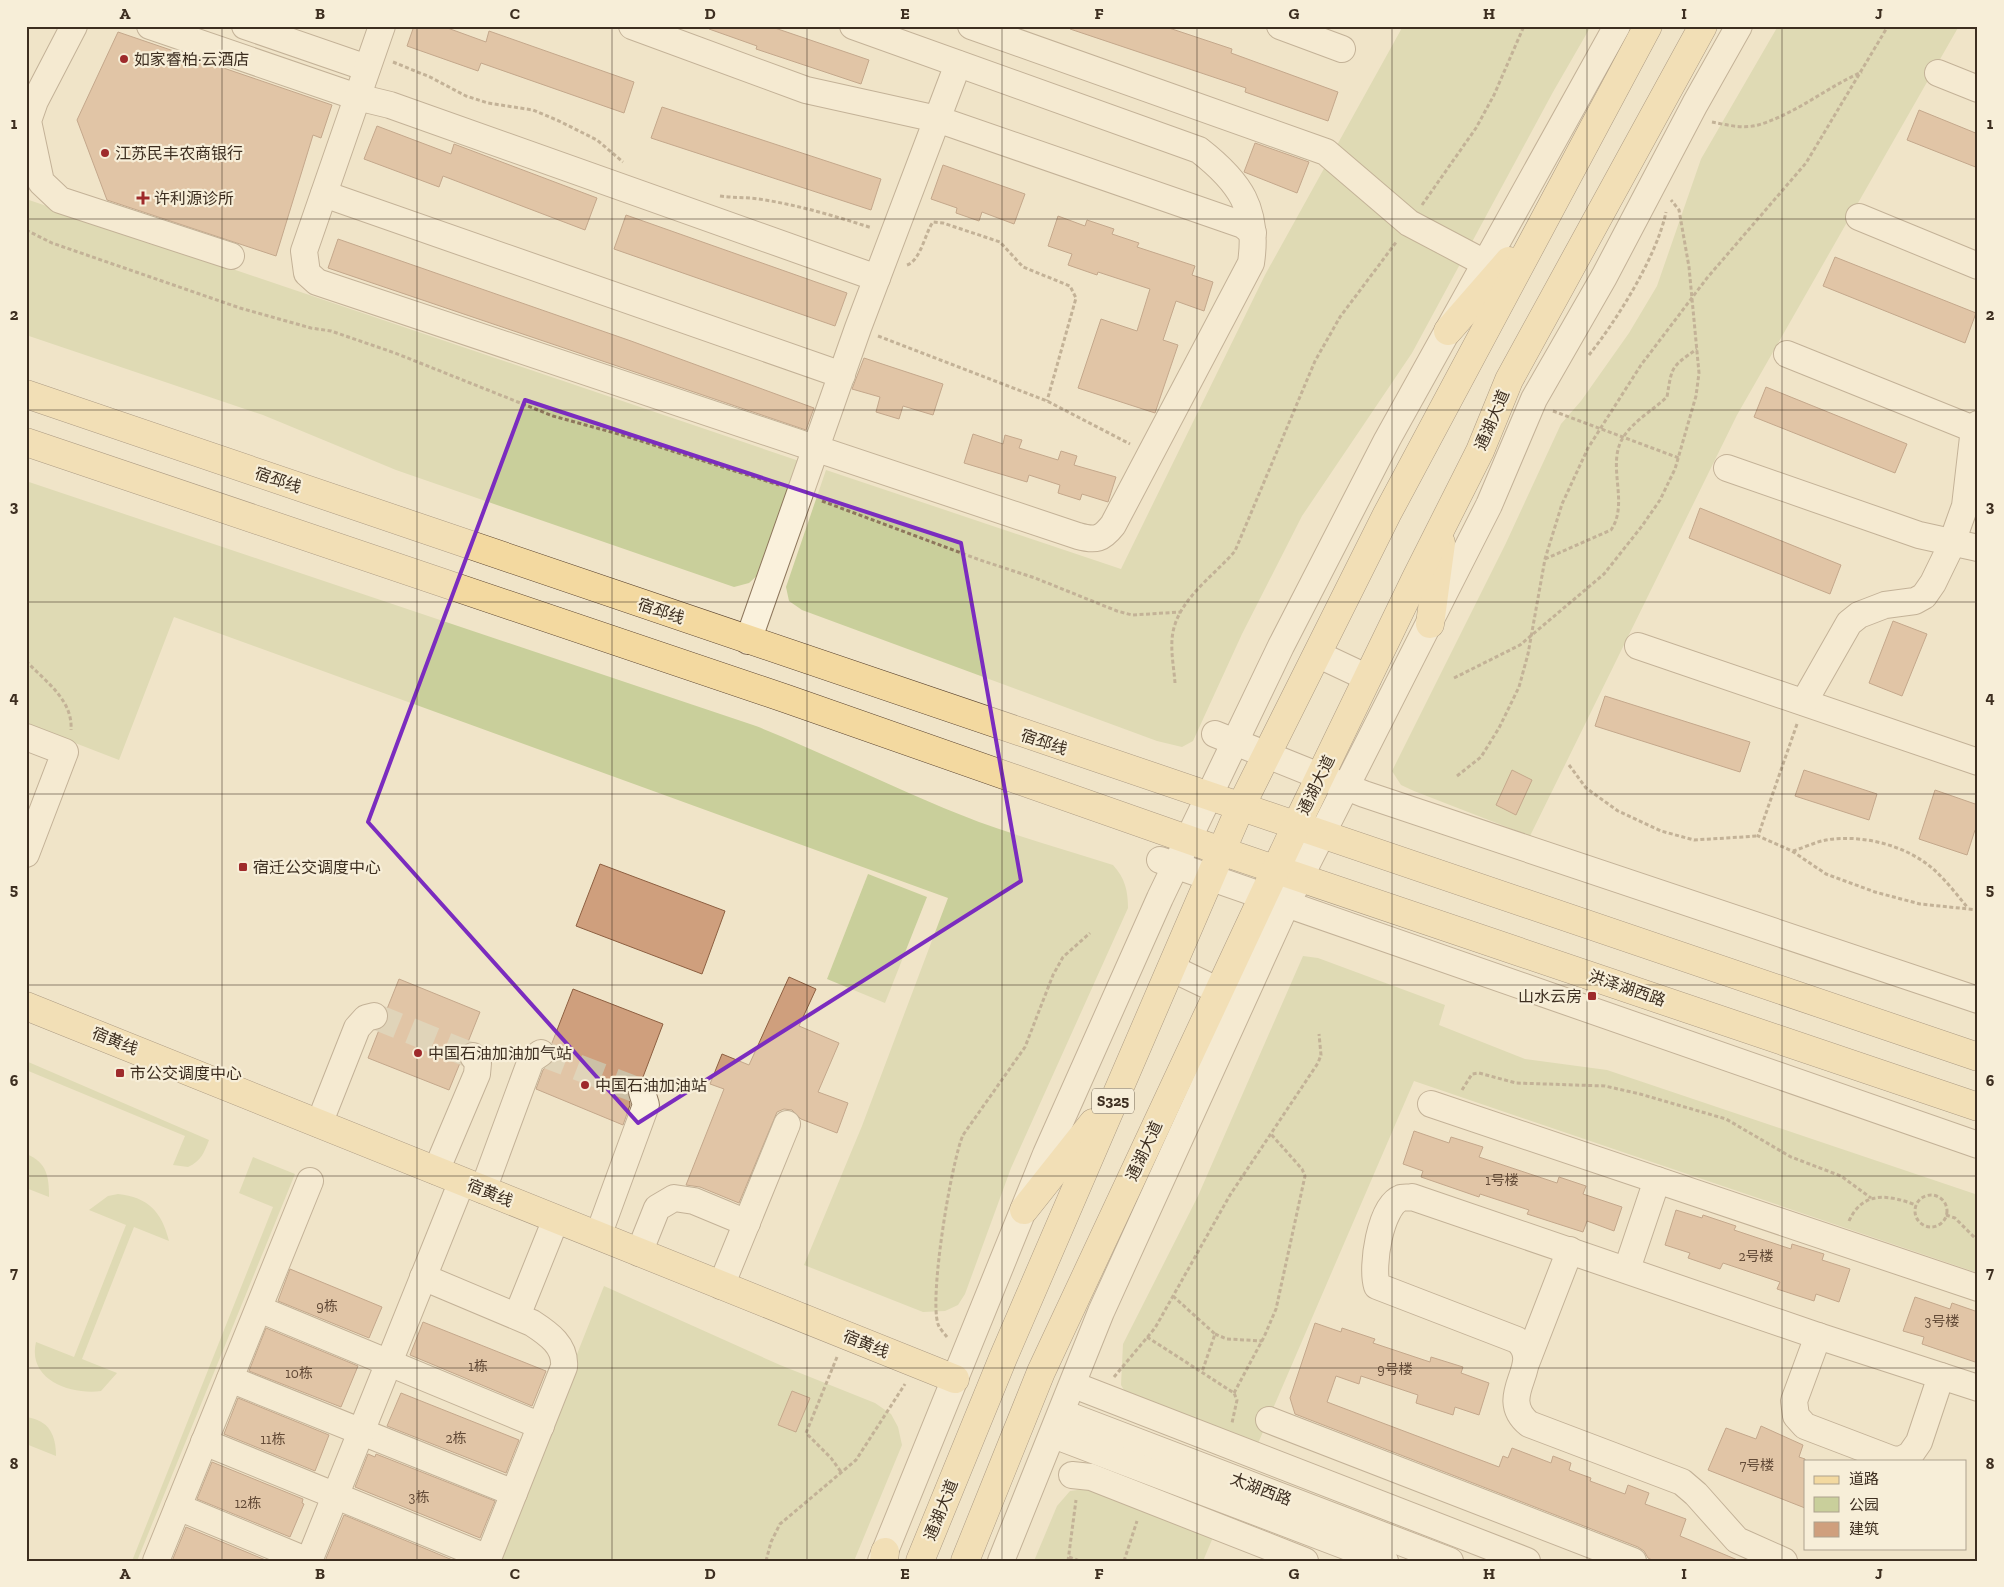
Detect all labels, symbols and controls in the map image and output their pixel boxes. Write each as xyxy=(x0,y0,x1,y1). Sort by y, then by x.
text: A xyxy=(120,4,131,23)
text: B xyxy=(315,4,325,23)
text: C xyxy=(510,4,520,23)
text: D xyxy=(704,4,716,23)
text: E xyxy=(900,4,910,23)
text: F xyxy=(1094,4,1104,23)
text: G xyxy=(1289,4,1300,23)
text: H xyxy=(1483,4,1495,23)
text: I xyxy=(1681,4,1687,23)
text: J xyxy=(1875,4,1883,23)
place label: 如家睿柏·云酒店 xyxy=(134,50,250,69)
marker: 如家睿柏·云酒店 xyxy=(118,53,130,65)
text: 1 xyxy=(11,114,18,133)
text: 1 xyxy=(1987,114,1994,133)
place label: 江苏民丰农商银行 xyxy=(115,144,243,163)
marker: 江苏民丰农商银行 xyxy=(99,147,111,159)
place label: 许利源诊所 xyxy=(154,189,234,208)
marker: 许利源诊所 xyxy=(136,191,150,205)
text: 2 xyxy=(10,305,19,324)
text: 2 xyxy=(1986,305,1995,324)
street label: 通湖大道 xyxy=(1471,387,1513,453)
street label: 宿邳线 xyxy=(252,463,304,497)
text: 3 xyxy=(10,497,19,516)
text: 3 xyxy=(1986,497,1995,516)
street label: 宿邳线 xyxy=(635,594,687,628)
text: 4 xyxy=(9,688,19,707)
text: 4 xyxy=(1985,688,1995,707)
street label: 宿邳线 xyxy=(1018,725,1070,759)
street label: 通湖大道 xyxy=(1293,752,1339,818)
place label: 宿迁公交调度中心 xyxy=(253,858,381,877)
marker: 宿迁公交调度中心 xyxy=(237,861,249,873)
text: 5 xyxy=(10,880,18,899)
text: 5 xyxy=(1986,880,1994,899)
street label: 洪泽湖西路 xyxy=(1586,966,1668,1010)
place label: 山水云房 xyxy=(1518,987,1582,1006)
marker: 山水云房 xyxy=(1586,990,1598,1002)
street label: 宿黄线 xyxy=(89,1023,141,1059)
place label: 中国石油加油加气站 xyxy=(428,1044,572,1063)
marker: 中国石油加油加气站 xyxy=(412,1047,424,1059)
place label: 市公交调度中心 xyxy=(130,1064,242,1083)
marker: 市公交调度中心 xyxy=(114,1067,126,1079)
text: 6 xyxy=(10,1071,19,1090)
text: 6 xyxy=(1986,1071,1995,1090)
place label: 中国石油加油站 xyxy=(595,1076,707,1095)
marker: 中国石油加油站 xyxy=(579,1079,591,1091)
road number: S325 xyxy=(1092,1088,1134,1114)
street label: 通湖大道 xyxy=(1122,1118,1166,1184)
house number: 1号楼 xyxy=(1485,1172,1519,1189)
street label: 宿黄线 xyxy=(464,1175,516,1211)
house number: 2号楼 xyxy=(1738,1248,1774,1265)
text: 7 xyxy=(10,1263,18,1282)
text: 7 xyxy=(1986,1263,1994,1282)
house number: 9栋 xyxy=(316,1298,338,1315)
house number: 3号楼 xyxy=(1925,1313,1959,1330)
street label: 宿黄线 xyxy=(840,1326,892,1362)
house number: 1栋 xyxy=(468,1358,488,1375)
house number: 9号楼 xyxy=(1377,1361,1413,1378)
house number: 10栋 xyxy=(285,1365,313,1382)
house number: 2栋 xyxy=(445,1430,467,1447)
house number: 11栋 xyxy=(261,1431,285,1448)
text: 8 xyxy=(10,1454,19,1473)
text: 8 xyxy=(1986,1454,1995,1473)
house number: 7号楼 xyxy=(1740,1457,1774,1474)
legend xyxy=(1804,1460,1966,1550)
street label: 太湖西路 xyxy=(1228,1469,1294,1509)
text: 道路 xyxy=(1849,1470,1879,1488)
street label: 通湖大道 xyxy=(920,1477,962,1543)
house number: 3栋 xyxy=(409,1489,429,1506)
house number: 12栋 xyxy=(235,1495,261,1512)
text: 公园 xyxy=(1849,1496,1879,1514)
text: 建筑 xyxy=(1849,1520,1879,1538)
text: A xyxy=(120,1564,131,1583)
text: B xyxy=(315,1564,325,1583)
text: C xyxy=(510,1564,520,1583)
text: D xyxy=(704,1564,716,1583)
text: E xyxy=(900,1564,910,1583)
text: F xyxy=(1094,1564,1104,1583)
text: G xyxy=(1289,1564,1300,1583)
text: H xyxy=(1483,1564,1495,1583)
text: I xyxy=(1681,1564,1687,1583)
text: J xyxy=(1875,1564,1883,1583)

